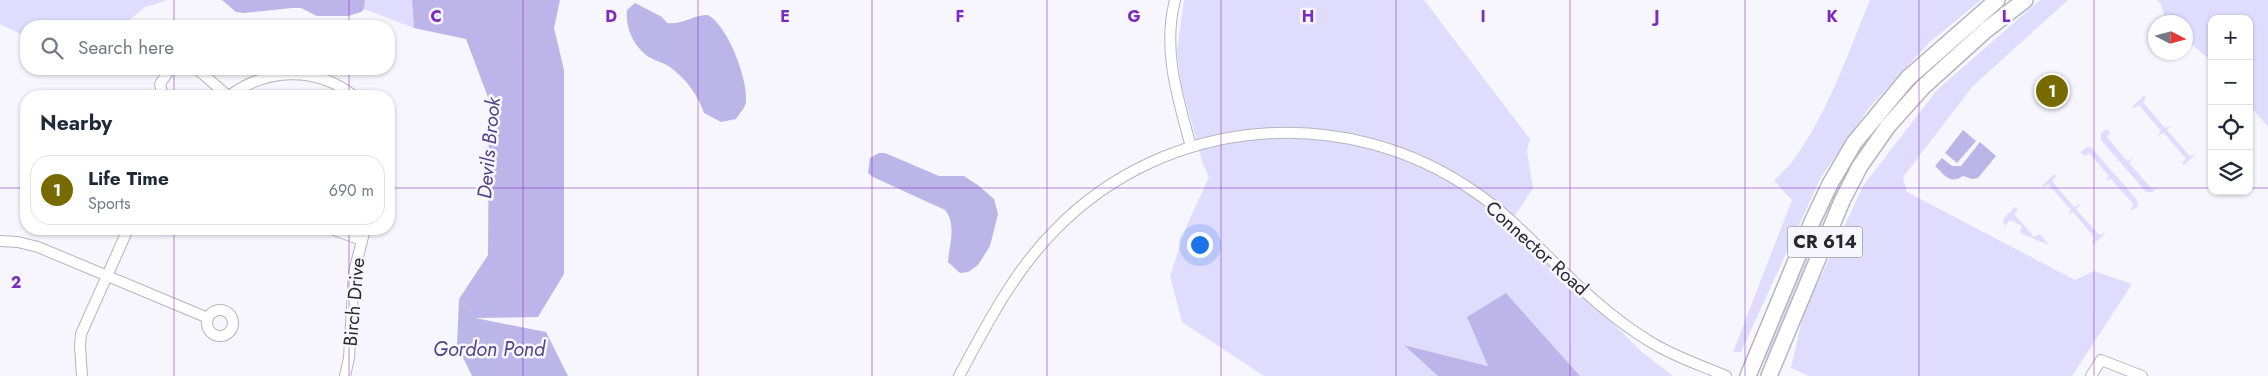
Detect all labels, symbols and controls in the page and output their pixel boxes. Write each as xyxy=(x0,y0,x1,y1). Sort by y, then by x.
text: C xyxy=(430,5,442,28)
text: D xyxy=(605,5,617,28)
text: E xyxy=(780,5,790,28)
text: F xyxy=(956,5,964,28)
text: G xyxy=(1127,5,1141,28)
text: H xyxy=(1302,5,1314,28)
text: I xyxy=(1480,5,1486,28)
text: J xyxy=(1651,5,1660,28)
text: K xyxy=(1826,5,1838,28)
text: L xyxy=(2002,5,2011,28)
north arrow xyxy=(2148,15,2193,60)
map controls xyxy=(2208,15,2253,195)
button: + xyxy=(2208,15,2253,60)
search box xyxy=(20,20,395,75)
icon: search xyxy=(38,34,66,62)
text: Search here xyxy=(78,34,174,61)
button: − xyxy=(2208,60,2253,105)
pin: 1 xyxy=(2036,72,2068,110)
water label: Devils Brook xyxy=(470,95,508,200)
button: locate xyxy=(2208,105,2253,150)
text: Nearby xyxy=(40,108,112,138)
button: layers xyxy=(2208,150,2253,195)
text: Life Time xyxy=(88,165,169,192)
text: 1 xyxy=(53,179,61,202)
text: 690 m xyxy=(329,179,374,202)
text: Sports xyxy=(88,192,130,215)
street label: Connector Road xyxy=(1480,194,1594,302)
road number: CR 614 xyxy=(1788,226,1862,258)
your location xyxy=(1187,232,1213,258)
street label: Birch Drive xyxy=(337,256,371,347)
text: 2 xyxy=(11,271,21,294)
water label: Gordon Pond xyxy=(433,335,546,364)

